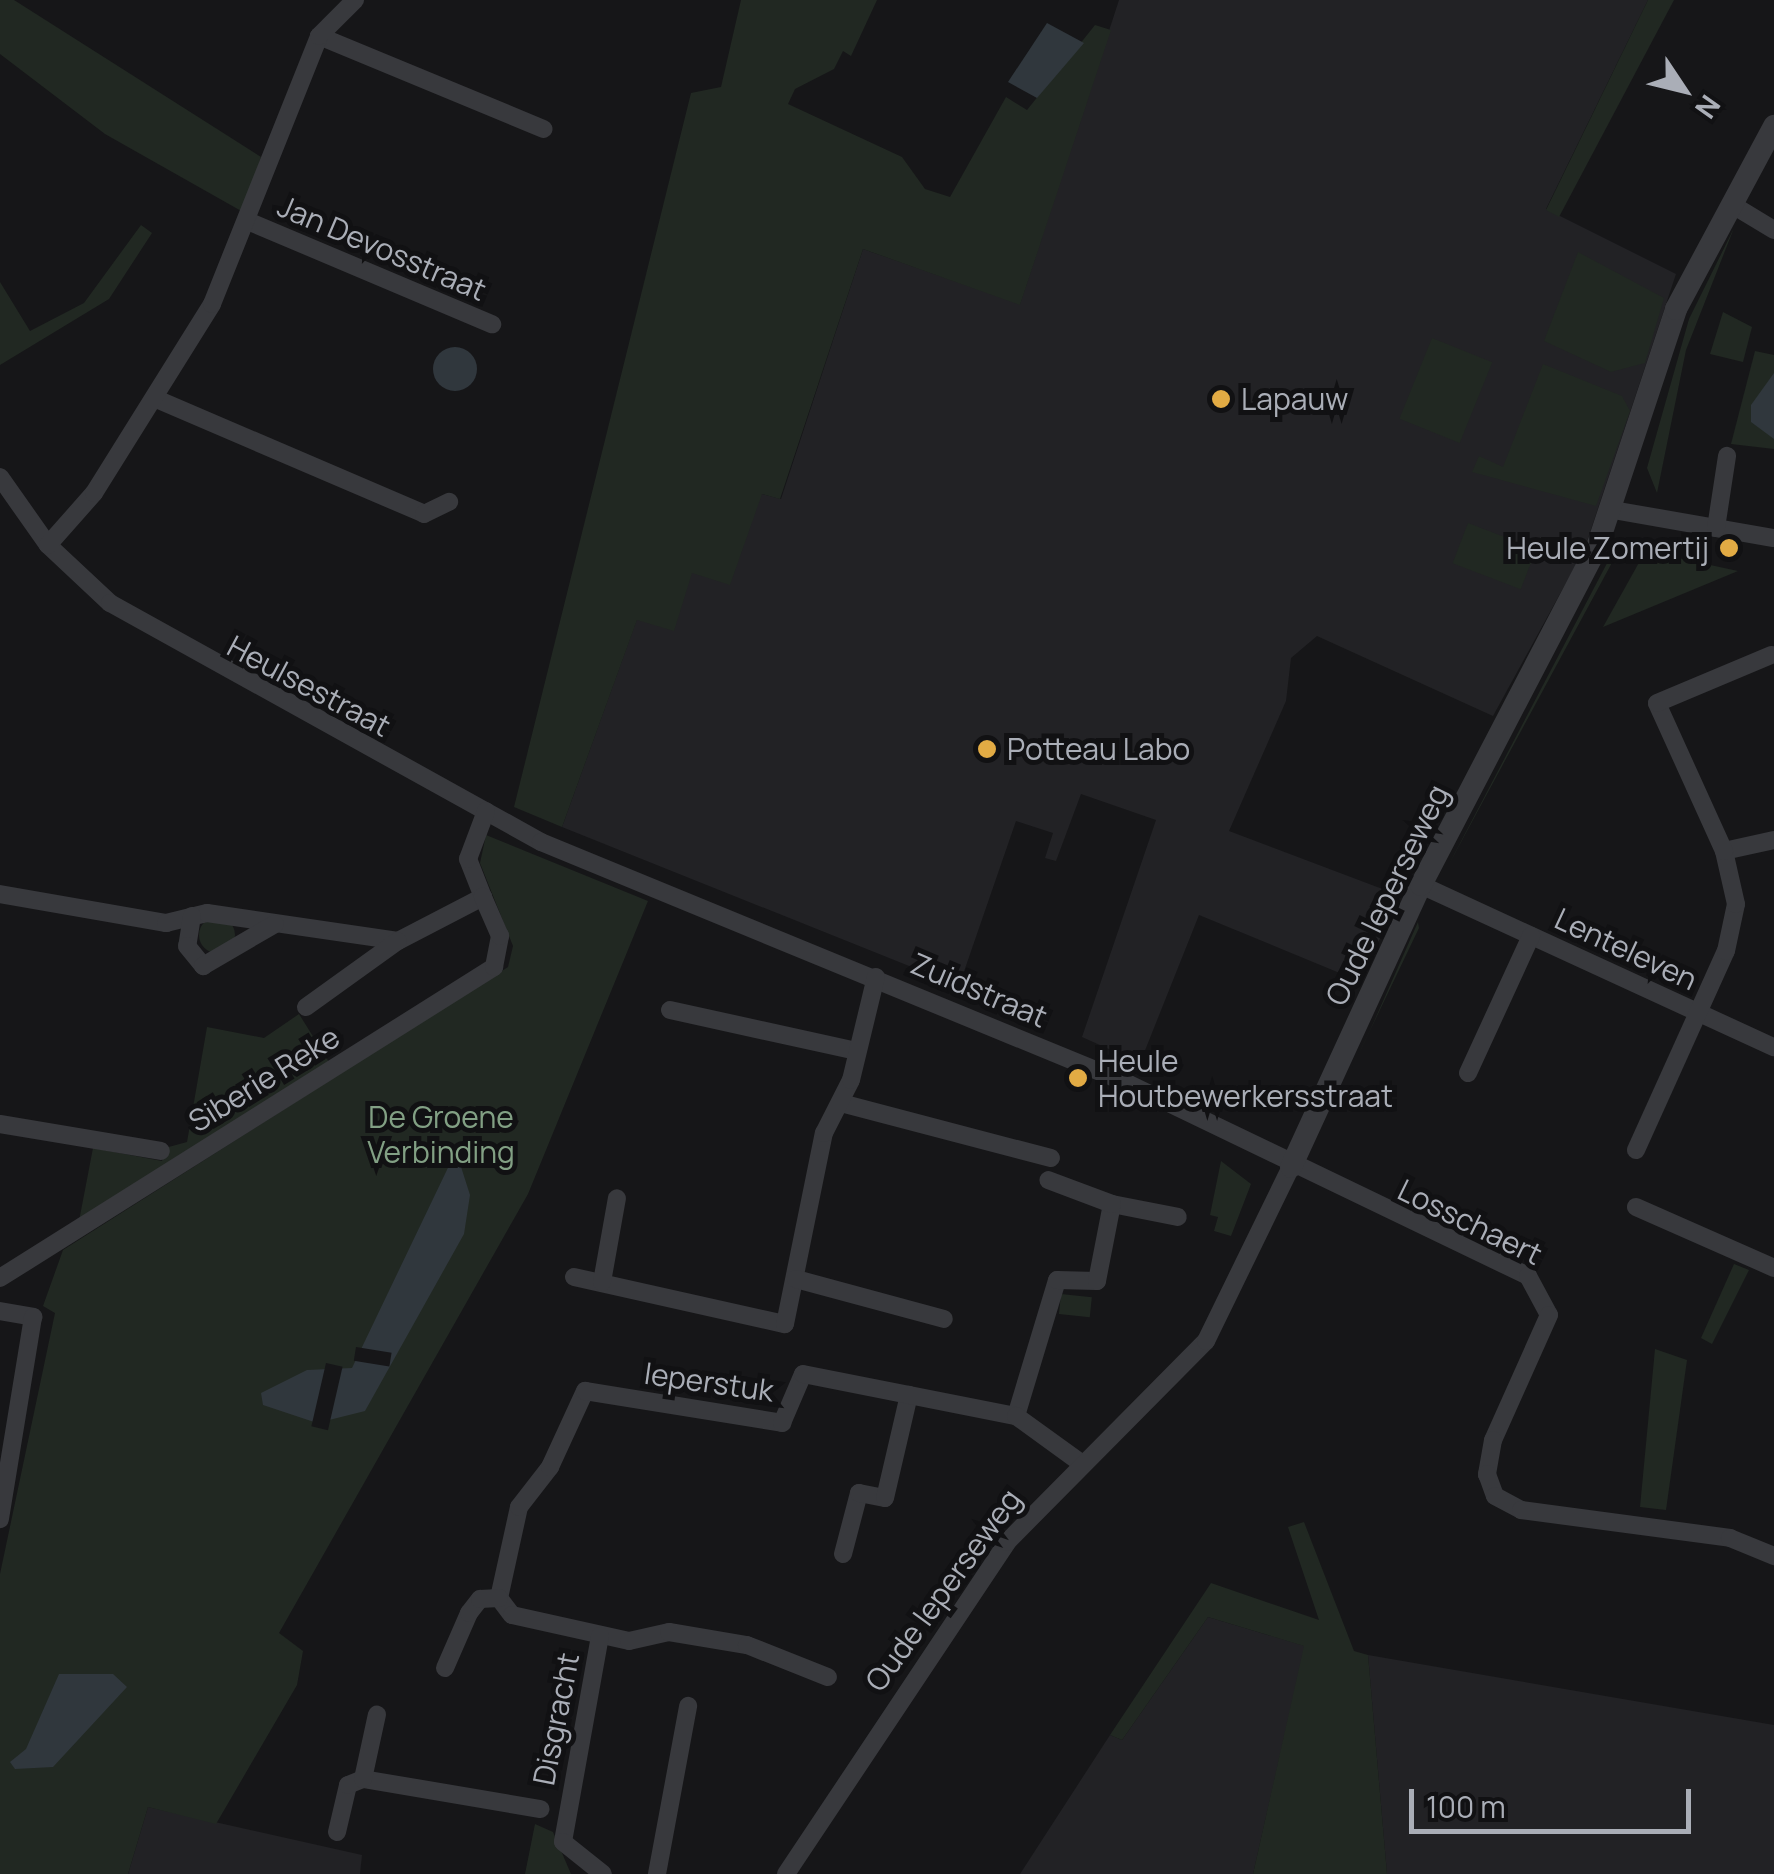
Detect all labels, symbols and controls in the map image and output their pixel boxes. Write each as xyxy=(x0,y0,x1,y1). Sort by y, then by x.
north arrow xyxy=(1634,40,1734,140)
text: N xyxy=(1687,88,1730,126)
street label: Jan Devosstraat xyxy=(272,188,492,308)
place label: Lapauw xyxy=(1241,381,1348,417)
marker: Lapauw xyxy=(1210,388,1232,410)
place label: Heule Zomertij xyxy=(1506,530,1709,566)
marker: Heule Zomertij xyxy=(1718,537,1740,559)
street label: Heulsestraat xyxy=(221,628,397,744)
place label: Potteau Labo xyxy=(1007,731,1190,767)
marker: Potteau Labo xyxy=(976,738,998,760)
street label: Oude Ieperseweg xyxy=(1318,779,1456,1011)
street label: Lenteleven xyxy=(1549,900,1703,998)
street label: Zuidstraat xyxy=(906,945,1052,1035)
street label: Siberie Reke xyxy=(182,1019,346,1139)
place label: Heule Houtbewerkersstraat xyxy=(1098,1043,1393,1114)
marker: Heule Houtbewerkersstraat xyxy=(1067,1067,1089,1089)
park label: De Groene Verbinding xyxy=(367,1099,515,1170)
street label: Losschaert xyxy=(1392,1172,1548,1272)
street label: Ieperstuk xyxy=(642,1355,776,1409)
street label: Oude Ieperseweg xyxy=(858,1482,1028,1698)
street label: Disgracht xyxy=(526,1650,586,1788)
scale bar xyxy=(1414,1769,1696,1831)
text: 100 m xyxy=(1426,1786,1506,1827)

